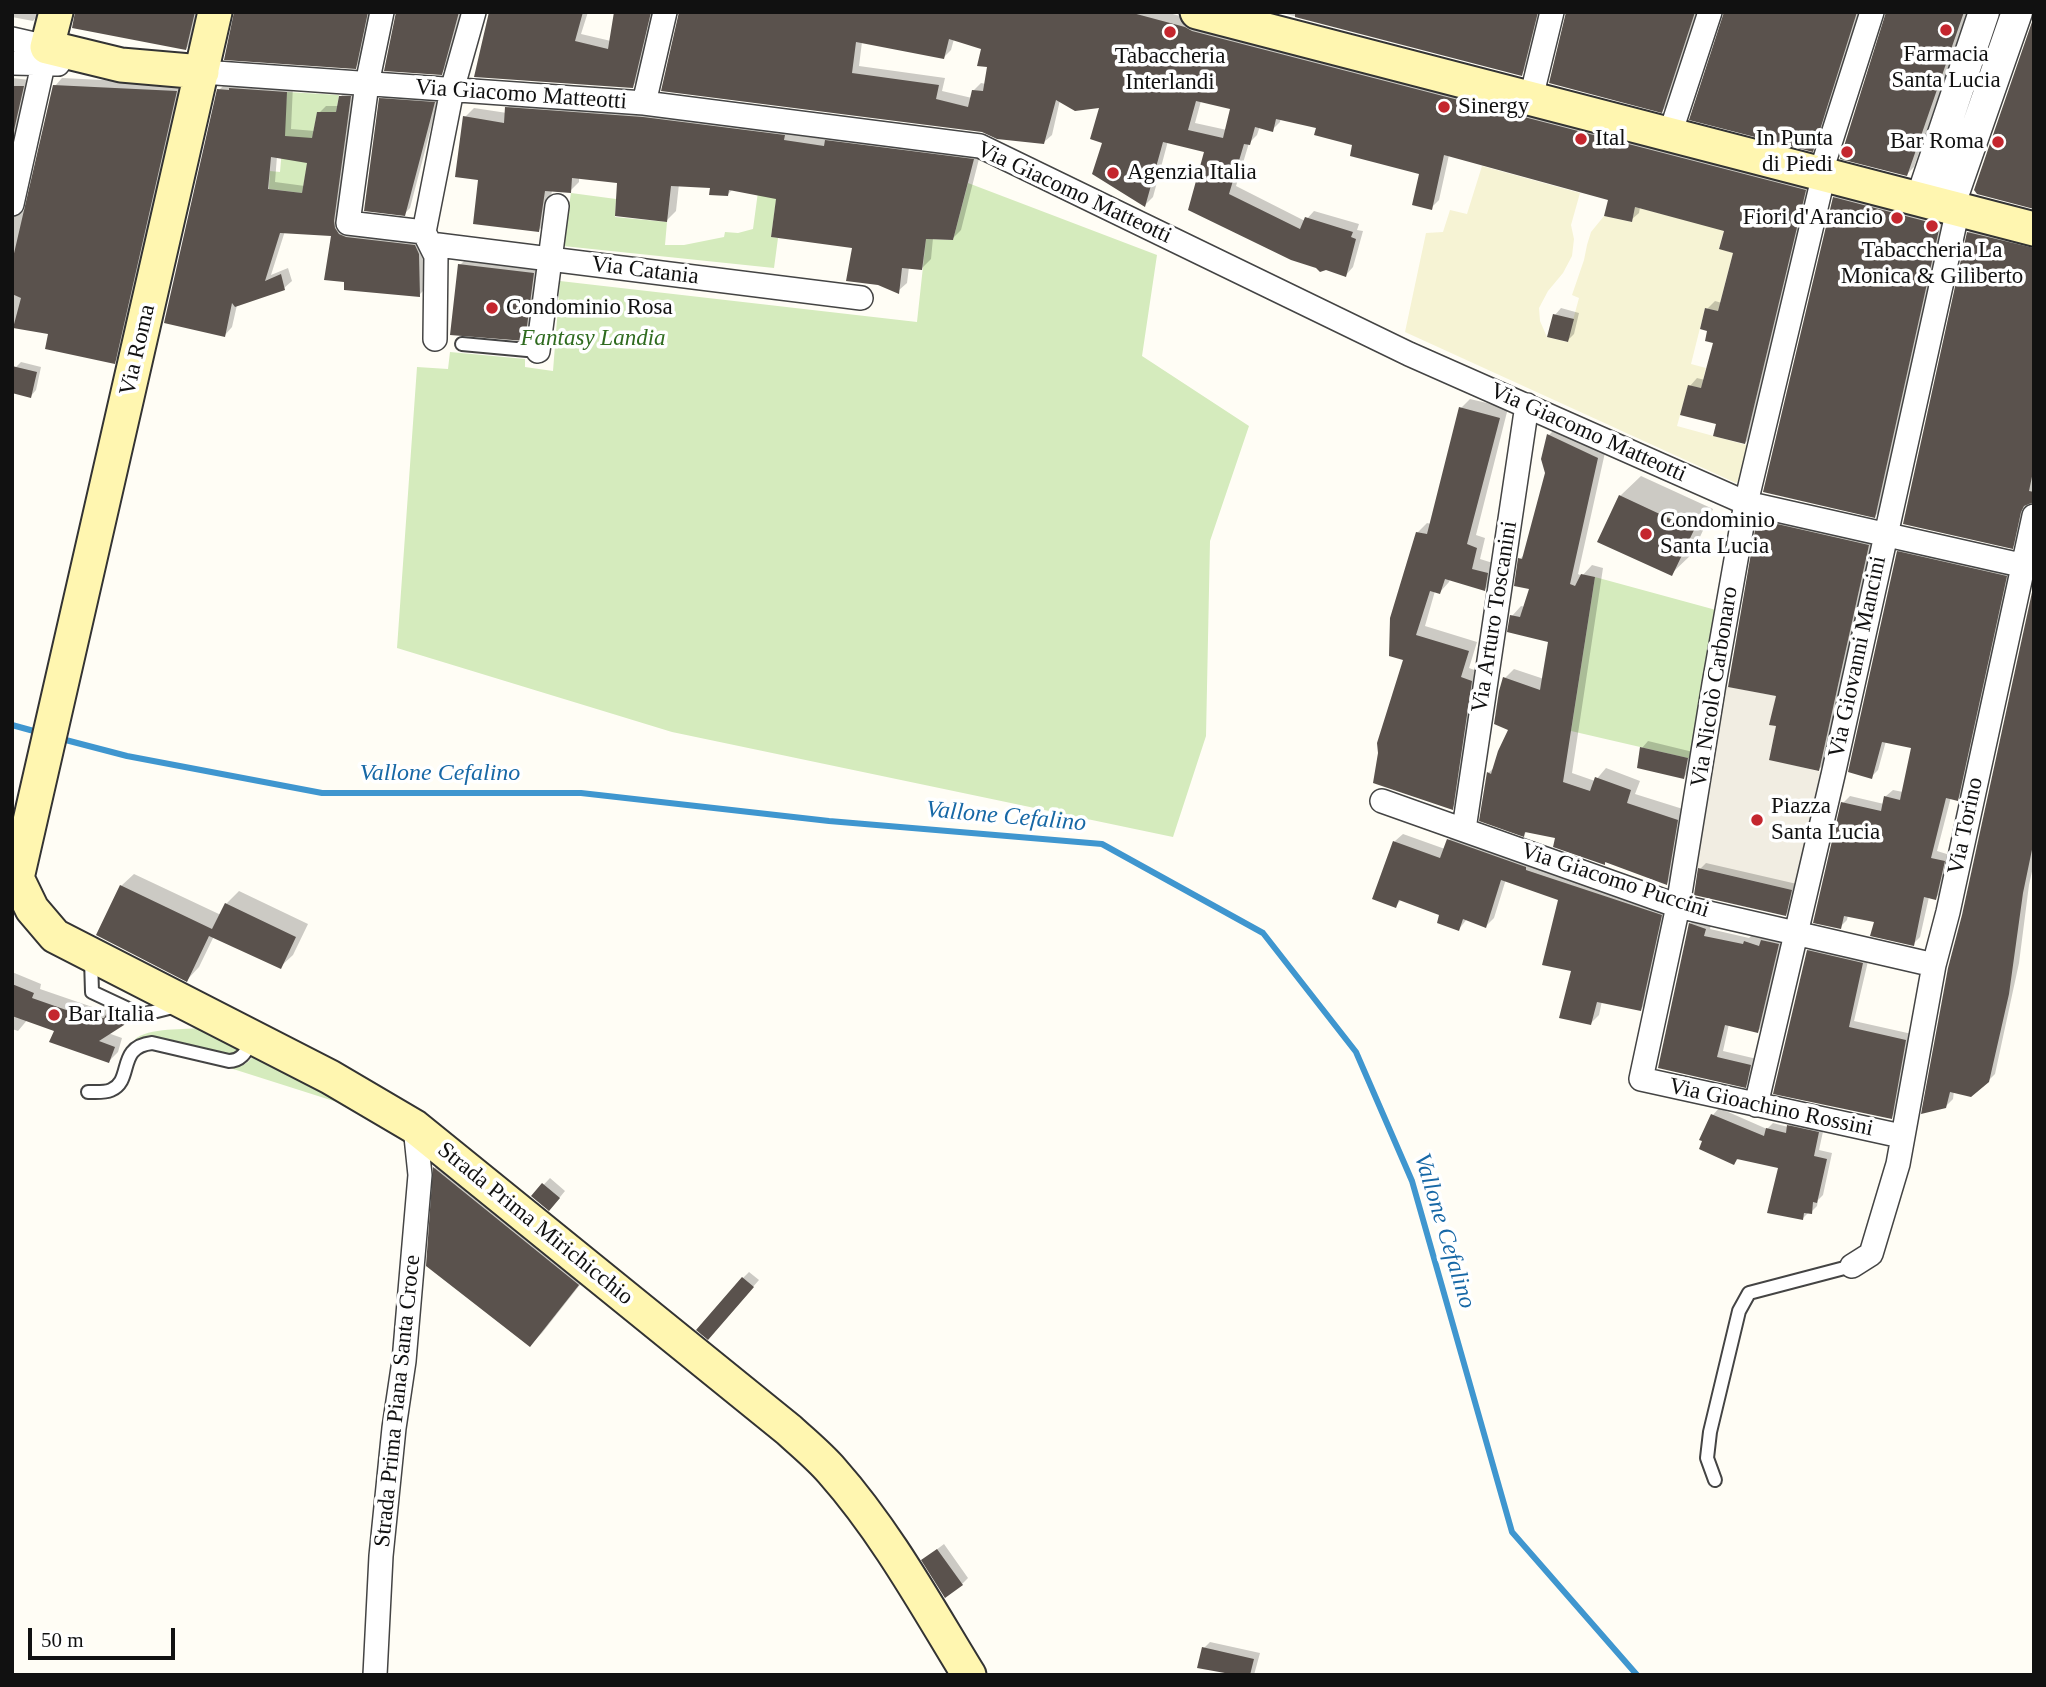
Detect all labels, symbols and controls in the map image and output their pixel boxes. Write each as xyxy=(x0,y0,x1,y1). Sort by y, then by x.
marker: Farmacia Santa Lucia xyxy=(1938,22,1954,38)
marker: Tabaccheria Interlandi xyxy=(1162,24,1178,40)
place label: Farmacia Santa Lucia xyxy=(1891,41,2001,95)
place label: Tabaccheria Interlandi xyxy=(1115,43,1225,97)
street label: Via Giacomo Matteotti xyxy=(414,74,628,116)
place label: Sinergy xyxy=(1458,93,1529,121)
marker: Sinergy xyxy=(1436,99,1452,115)
place label: Ital xyxy=(1595,125,1626,153)
place label: In Punta di Piedi xyxy=(1756,125,1833,179)
place label: Bar Roma xyxy=(1890,128,1984,156)
marker: Ital xyxy=(1573,131,1589,147)
marker: Bar Roma xyxy=(1990,134,2006,150)
street label: Via Giacomo Matteotti xyxy=(972,136,1176,250)
marker: In Punta di Piedi xyxy=(1839,144,1855,160)
place label: Agenzia Italia xyxy=(1127,159,1257,187)
marker: Agenzia Italia xyxy=(1105,165,1121,181)
place label: Fiori d'Arancio xyxy=(1743,204,1883,232)
marker: Fiori d'Arancio xyxy=(1889,210,1905,226)
marker: Tabaccheria La Monica & Giliberto xyxy=(1924,218,1940,234)
place label: Tabaccheria La Monica & Giliberto xyxy=(1841,237,2023,291)
street label: Via Catania xyxy=(590,251,700,291)
place label: Condominio Rosa xyxy=(506,294,673,322)
marker: Condominio Rosa xyxy=(484,300,500,316)
street label: Via Roma xyxy=(114,302,162,398)
park label: Fantasy Landia xyxy=(520,325,666,353)
street label: Via Giacomo Matteotti xyxy=(1486,377,1690,489)
place label: Condominio Santa Lucia xyxy=(1660,507,1775,561)
street label: Via Arturo Toscanini xyxy=(1466,519,1524,715)
marker: Condominio Santa Lucia xyxy=(1638,526,1654,542)
street label: Via Giovanni Mancini xyxy=(1823,554,1893,760)
street label: Via Nicolò Carbonaro xyxy=(1685,585,1745,789)
water label: Vallone Cefalino xyxy=(360,760,520,788)
street label: Via Torino xyxy=(1942,775,1990,877)
place label: Piazza Santa Lucia xyxy=(1771,793,1880,847)
water label: Vallone Cefalino xyxy=(925,796,1087,838)
marker: Piazza Santa Lucia xyxy=(1749,812,1765,828)
street label: Via Giacomo Puccini xyxy=(1517,837,1713,925)
place label: Bar Italia xyxy=(68,1001,154,1029)
marker: Bar Italia xyxy=(46,1007,62,1023)
street label: Via Gioachino Rossini xyxy=(1666,1073,1876,1143)
street label: Strada Prima Mirichicchio xyxy=(432,1137,638,1311)
water label: Vallone Cefalino xyxy=(1407,1150,1481,1312)
street label: Strada Prima Piana Santa Croce xyxy=(369,1253,427,1549)
scale bar xyxy=(32,1614,178,1658)
text: 50 m xyxy=(41,1628,84,1652)

